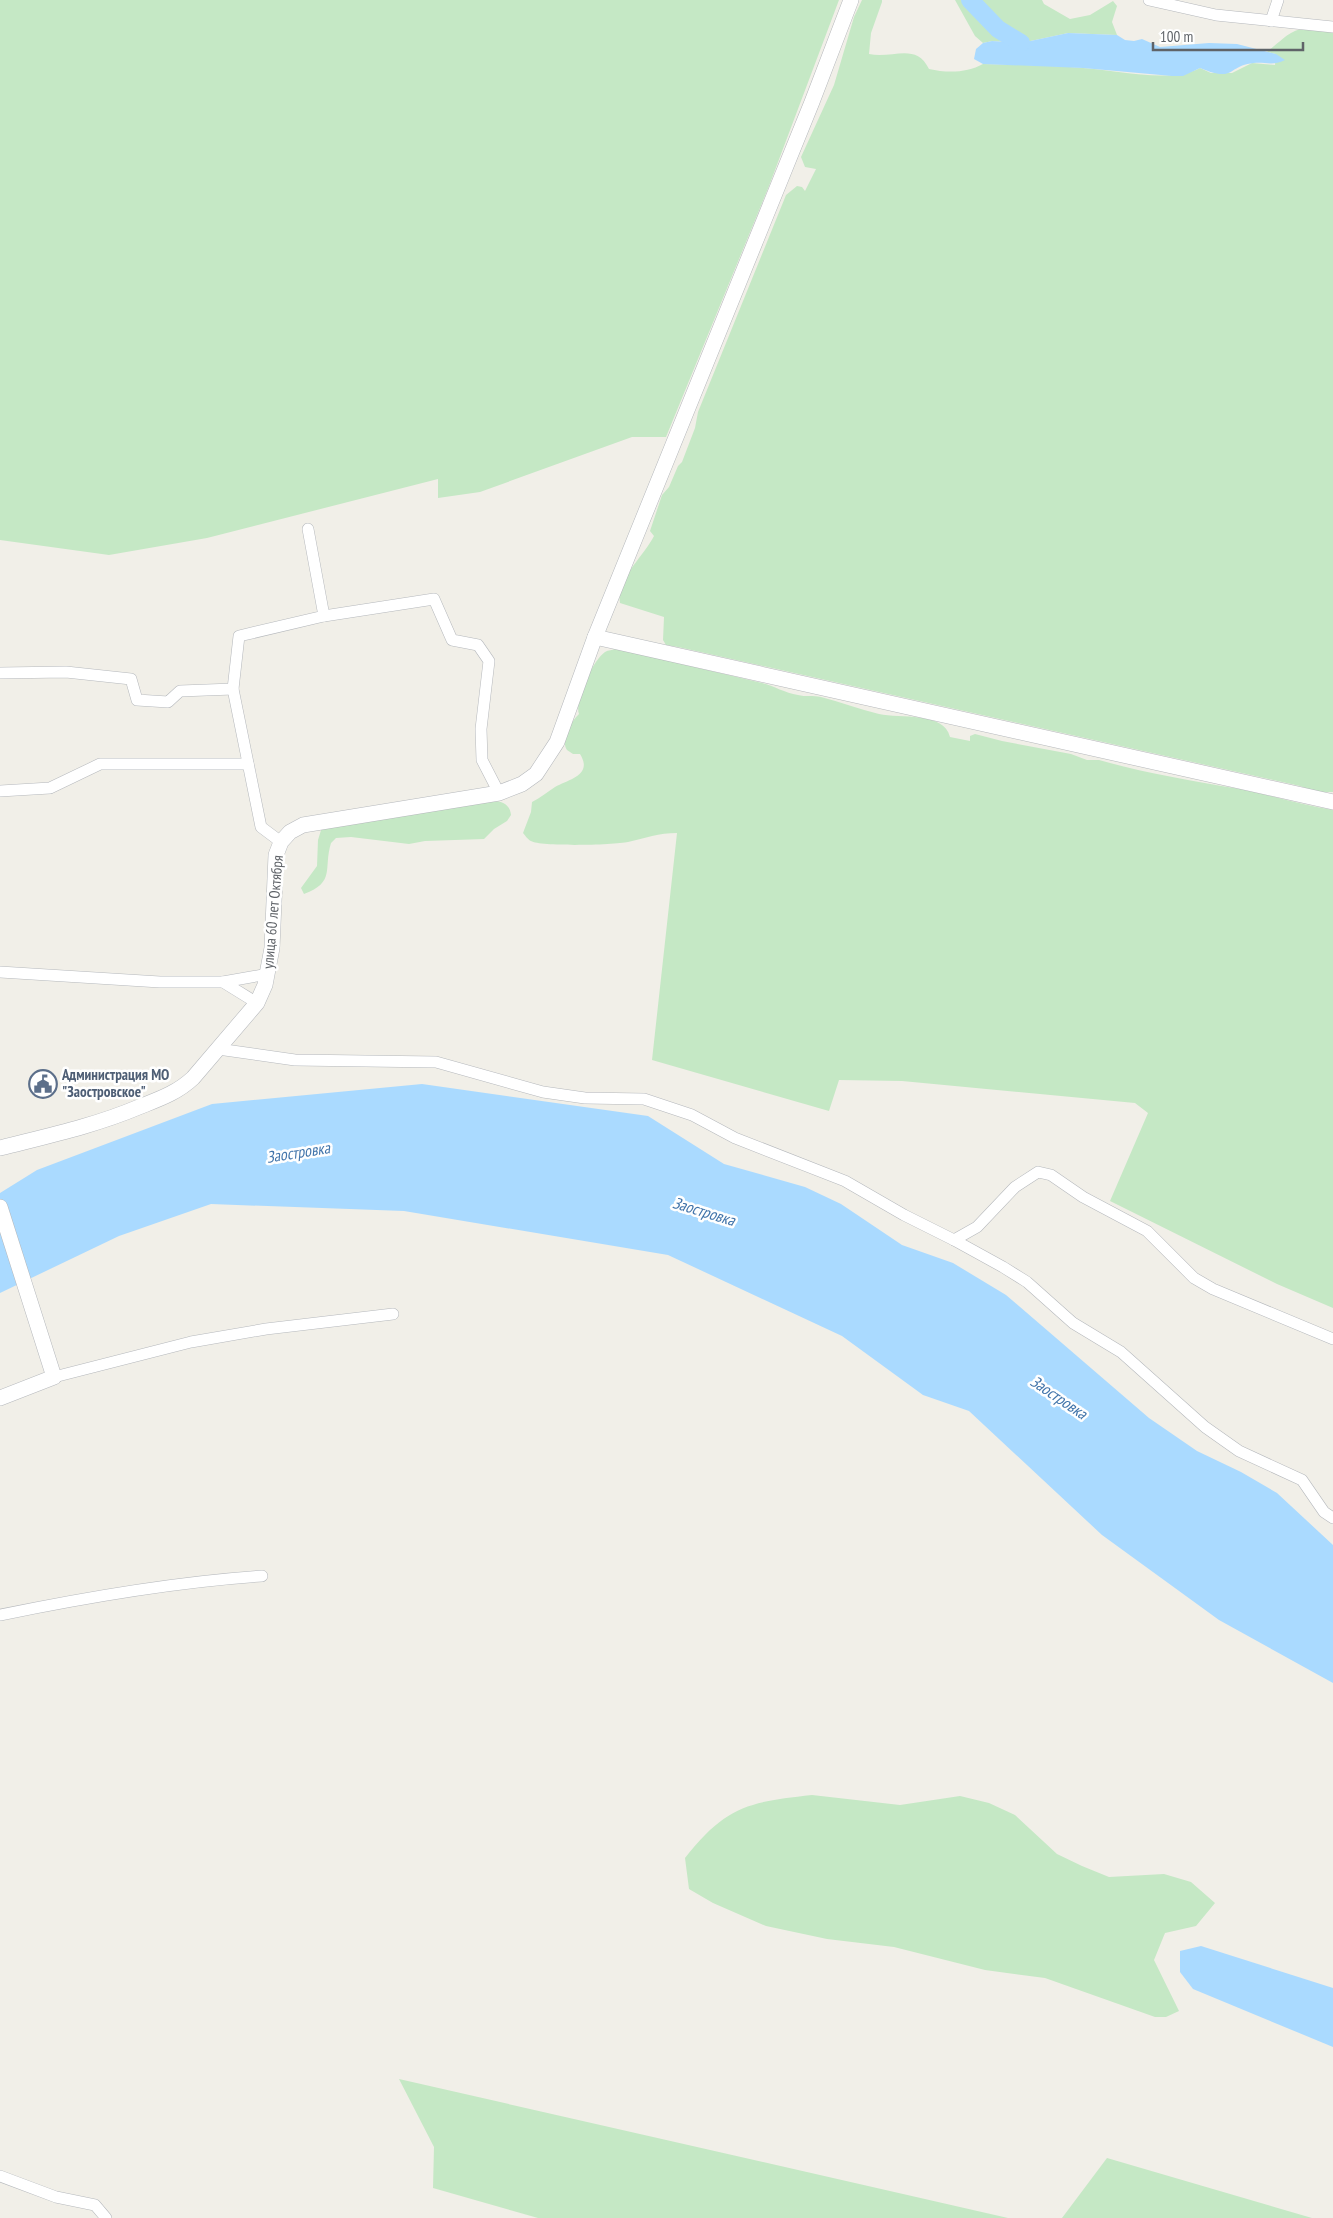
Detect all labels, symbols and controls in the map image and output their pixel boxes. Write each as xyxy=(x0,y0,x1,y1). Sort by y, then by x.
scale bar xyxy=(1153,20,1303,52)
text: 100 m xyxy=(1160,27,1193,46)
street label: улица 60 лет Октября xyxy=(258,854,287,970)
place label: Администрация МО "Заостровское" xyxy=(61,1065,169,1101)
public building icon: Администрация МО "Заостровское" xyxy=(28,1069,58,1099)
water label: Заостровка xyxy=(265,1137,333,1167)
water label: Заостровка xyxy=(671,1192,739,1230)
water label: Заостровка xyxy=(1027,1371,1092,1424)

